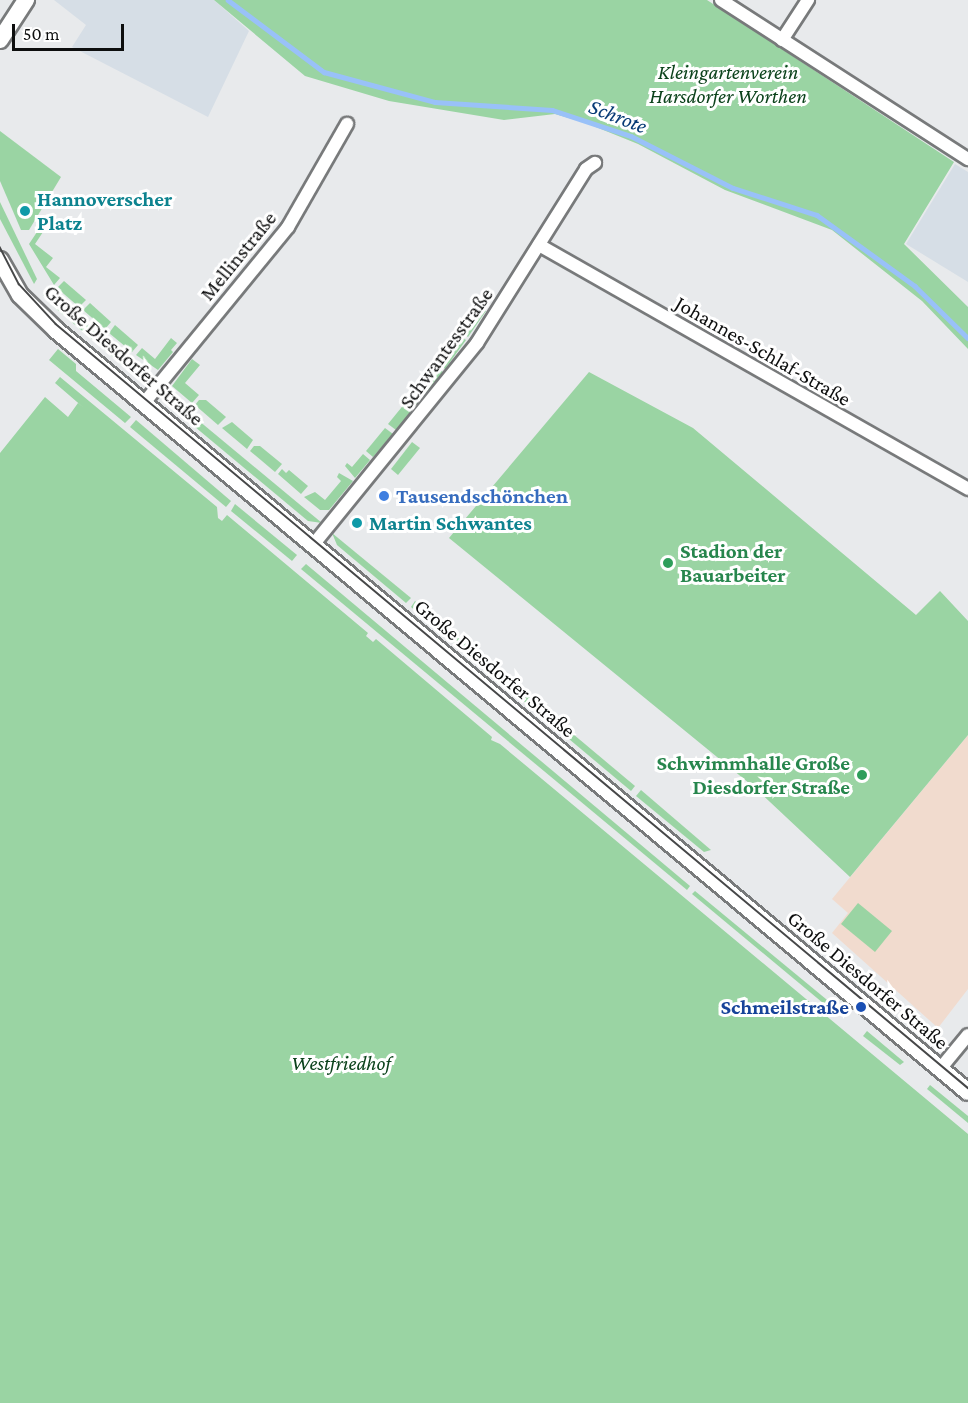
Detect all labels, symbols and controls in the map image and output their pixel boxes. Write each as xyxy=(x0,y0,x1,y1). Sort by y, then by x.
scale bar xyxy=(15,12,128,50)
text: 50 m xyxy=(23,24,60,44)
park label: Kleingartenverein Harsdorfer Worthen xyxy=(649,59,807,109)
water label: Schrote xyxy=(585,93,651,139)
place label: Hannoverscher Platz xyxy=(37,186,172,236)
marker: Hannoverscher Platz xyxy=(18,204,32,218)
street label: Mellinstraße xyxy=(194,206,282,306)
street label: Große Diesdorfer Straße xyxy=(39,279,209,431)
street label: Schwantesstraße xyxy=(394,283,498,413)
street label: Johannes-Schlaf-Straße xyxy=(671,290,855,412)
place label: Tausendschönchen xyxy=(396,483,568,509)
marker: Tausendschönchen xyxy=(377,489,391,503)
place label: Martin Schwantes xyxy=(369,510,532,536)
marker: Martin Schwantes xyxy=(350,516,364,530)
place label: Stadion der Bauarbeiter xyxy=(680,538,786,588)
marker: Stadion der Bauarbeiter xyxy=(661,556,675,570)
street label: Große Diesdorfer Straße xyxy=(409,593,581,743)
place label: Schwimmhalle Große Diesdorfer Straße xyxy=(657,750,850,800)
marker: Schwimmhalle Große Diesdorfer Straße xyxy=(855,768,869,782)
street label: Große Diesdorfer Straße xyxy=(782,905,954,1055)
place label: Schmeilstraße xyxy=(720,994,849,1020)
marker: Schmeilstraße xyxy=(854,1000,868,1014)
park label: Westfriedhof xyxy=(291,1050,391,1076)

